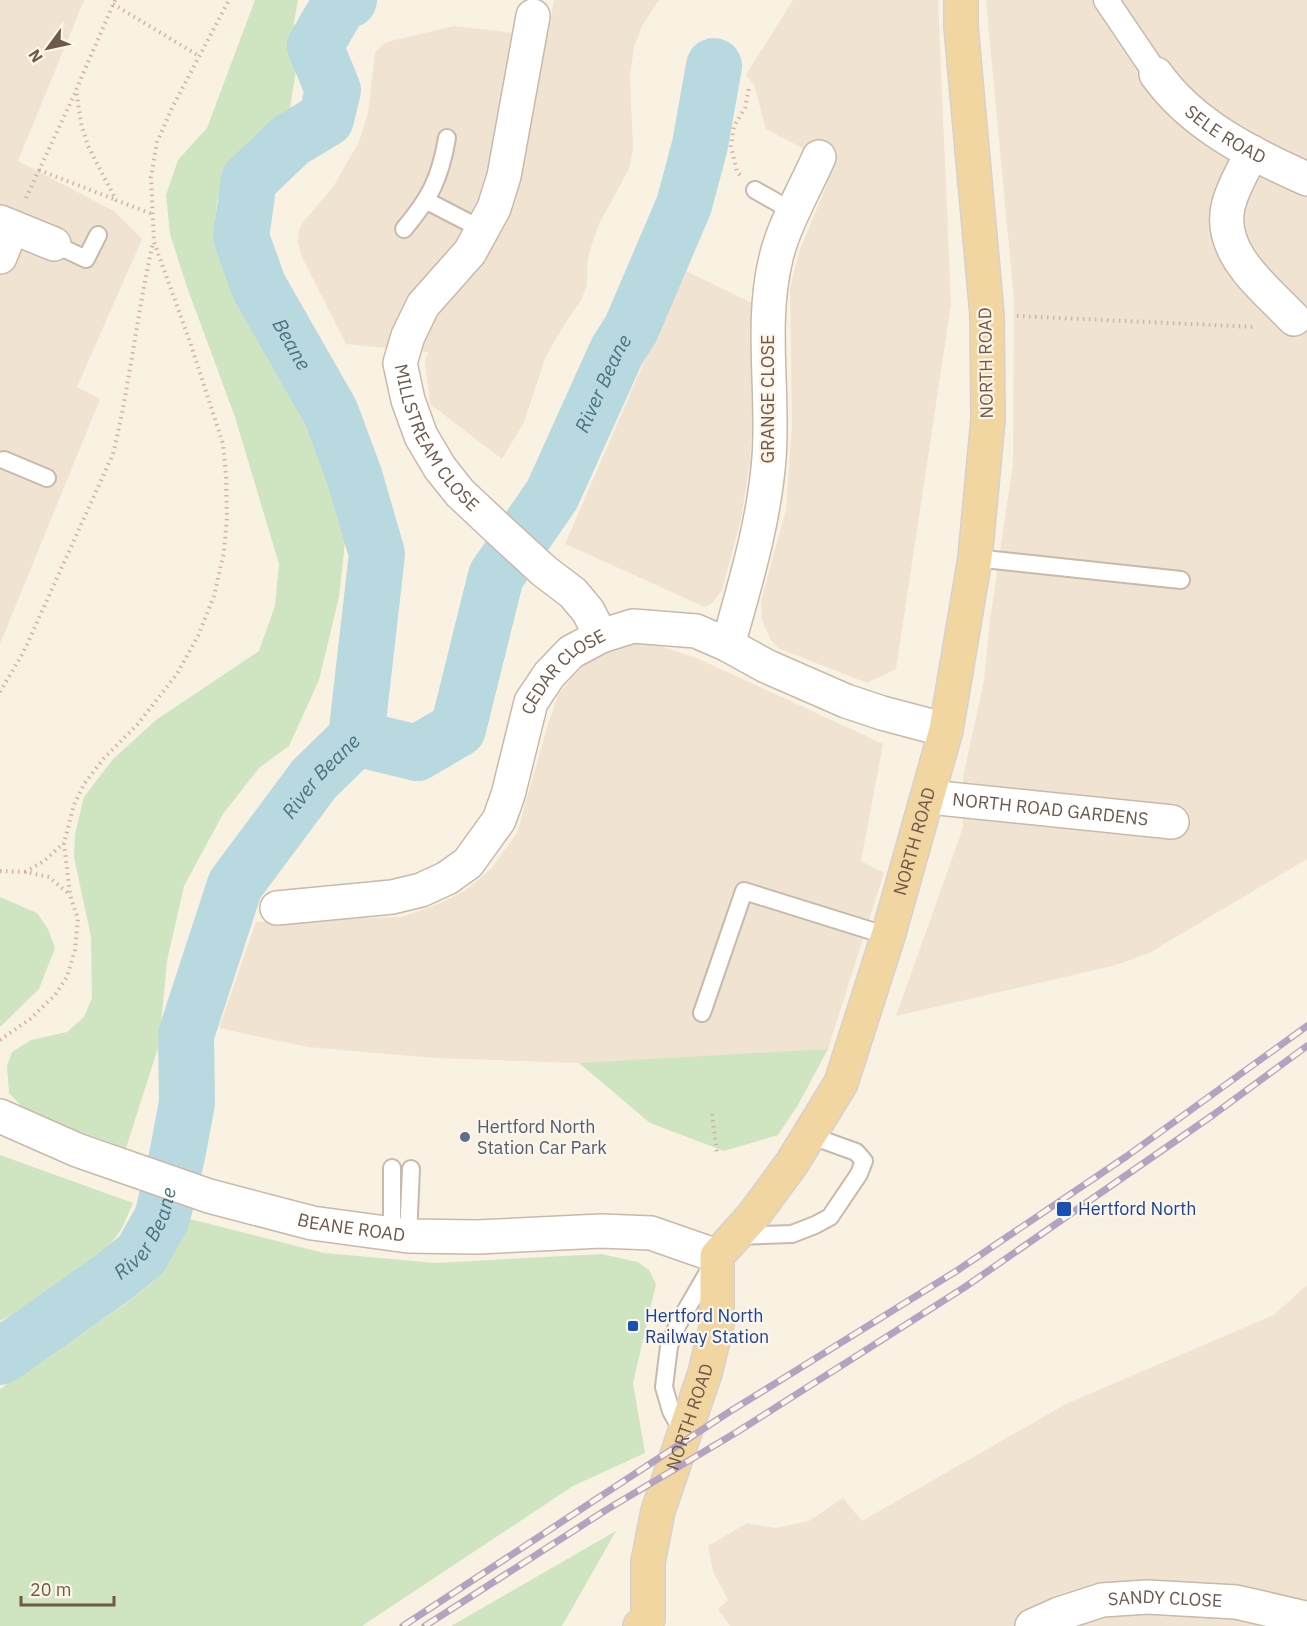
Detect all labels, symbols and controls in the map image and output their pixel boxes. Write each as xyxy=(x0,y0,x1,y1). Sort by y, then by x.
north arrow xyxy=(18,18,78,78)
text: N xyxy=(24,46,47,66)
street label: SELE ROAD xyxy=(1180,100,1270,169)
street label: NORTH ROAD xyxy=(973,307,998,419)
water label: Beane xyxy=(267,313,318,375)
water label: River Beane xyxy=(568,329,637,437)
street label: GRANGE CLOSE xyxy=(756,335,779,463)
street label: MILLSTREAM CLOSE xyxy=(389,362,484,516)
street label: CEDAR CLOSE xyxy=(516,624,609,717)
water label: River Beane xyxy=(275,728,366,824)
street label: NORTH ROAD xyxy=(888,784,940,898)
street label: NORTH ROAD GARDENS xyxy=(951,787,1150,831)
place label: Hertford North Station Car Park xyxy=(477,1115,607,1159)
marker: Hertford North Station Car Park xyxy=(458,1130,472,1144)
water label: River Beane xyxy=(107,1184,182,1285)
place label: Hertford North xyxy=(1078,1197,1196,1220)
marker: Hertford North xyxy=(1055,1200,1073,1218)
street label: BEANE ROAD xyxy=(295,1208,407,1247)
place label: Hertford North Railway Station xyxy=(645,1304,769,1348)
marker: Hertford North Railway Station xyxy=(626,1319,640,1333)
street label: NORTH ROAD xyxy=(661,1361,718,1473)
scale bar xyxy=(21,1569,114,1607)
text: 20 m xyxy=(30,1578,72,1601)
street label: SANDY CLOSE xyxy=(1107,1585,1223,1612)

